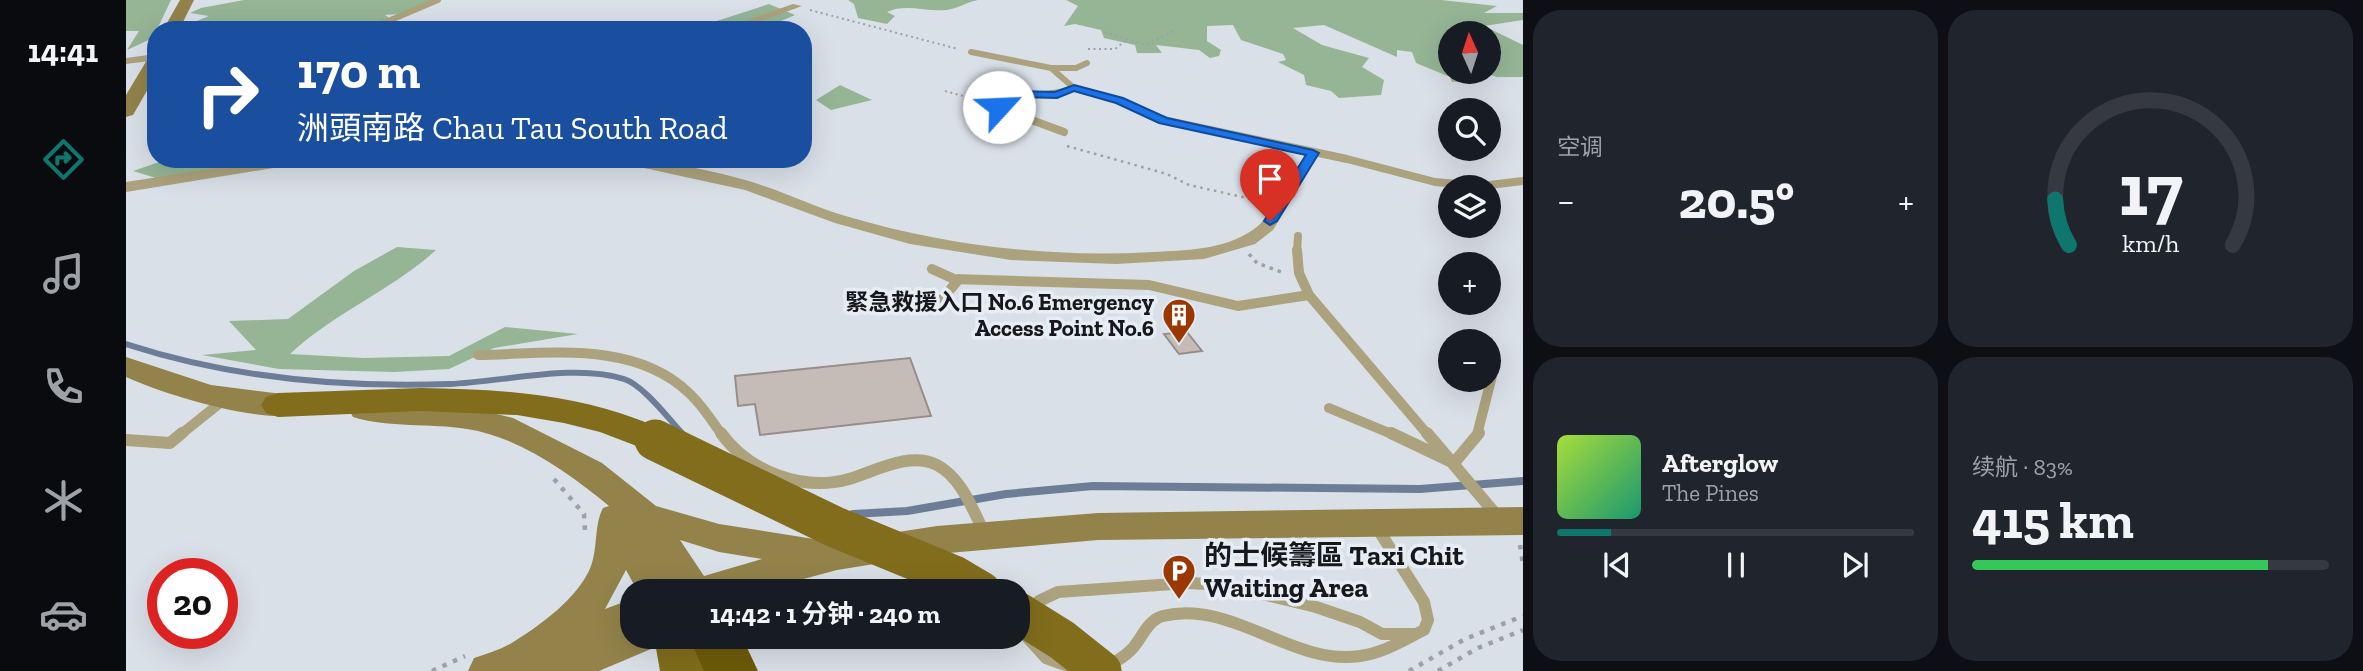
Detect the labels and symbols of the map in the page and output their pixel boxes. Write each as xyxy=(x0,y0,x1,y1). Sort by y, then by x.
north arrow xyxy=(1438,21,1502,84)
position arrow xyxy=(962,70,1036,144)
pin xyxy=(1240,149,1300,221)
place label: 緊急救援入口 No.6 Emergency Access Point No.6 xyxy=(845,288,1155,342)
building icon: 緊急救援入口 No.6 Emergency Access Point No.6 xyxy=(1160,296,1198,345)
place label: 的士候籌區 Taxi Chit Waiting Area xyxy=(1204,539,1465,604)
parking icon: 的士候籌區 Taxi Chit Waiting Area xyxy=(1160,552,1198,601)
speed limit sign: 20 xyxy=(147,558,238,649)

